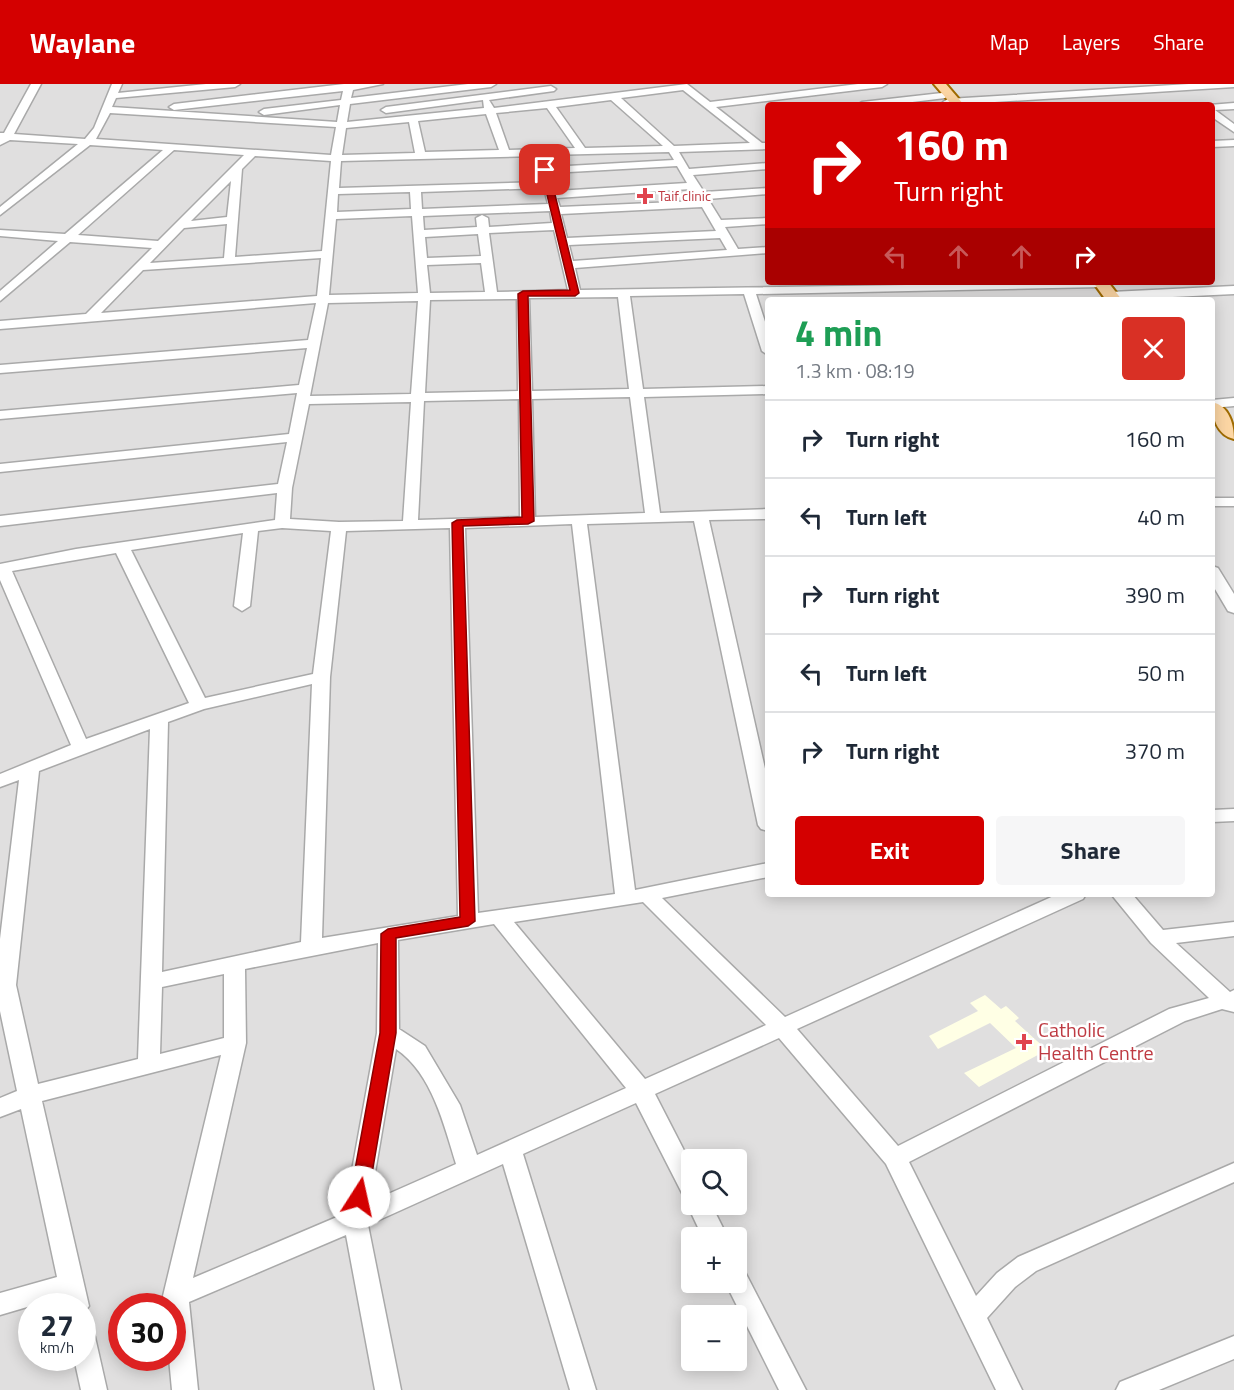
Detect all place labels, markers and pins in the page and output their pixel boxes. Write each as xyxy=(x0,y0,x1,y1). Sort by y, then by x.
pin xyxy=(519,144,570,195)
place label: Taif clinic xyxy=(658,185,711,206)
marker: Taif clinic xyxy=(636,187,654,205)
place label: Catholic Health Centre xyxy=(1038,1014,1154,1068)
marker: Catholic Health Centre xyxy=(1015,1033,1033,1051)

